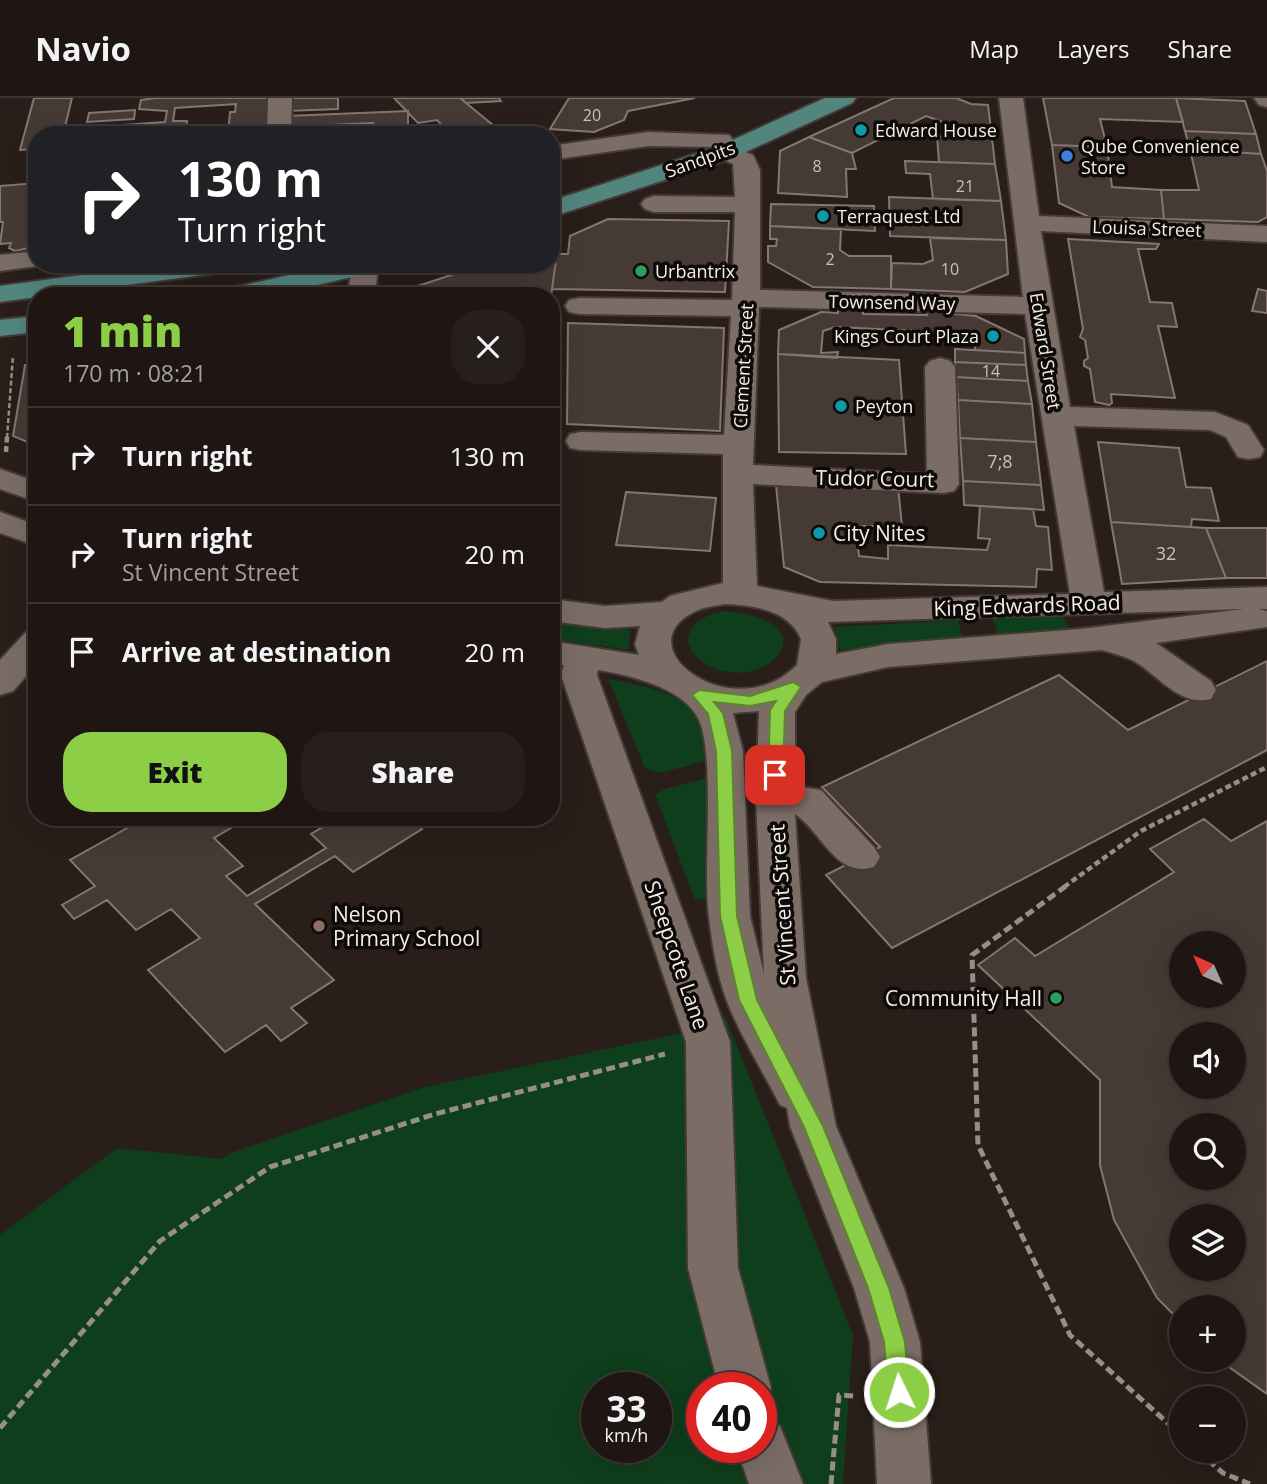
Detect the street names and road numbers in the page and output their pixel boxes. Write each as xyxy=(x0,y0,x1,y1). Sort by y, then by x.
street label: Sandpits xyxy=(662,135,738,183)
street label: Louisa Street xyxy=(1092,214,1202,242)
street label: Townsend Way xyxy=(828,289,957,315)
street label: Edward Street xyxy=(1025,291,1067,411)
street label: Clement Street xyxy=(728,303,758,429)
street label: Tudor Court xyxy=(815,463,935,493)
street label: King Edwards Road xyxy=(933,588,1121,622)
street label: St Vincent Street xyxy=(762,823,802,987)
street label: Sheepcote Lane xyxy=(638,877,716,1033)

